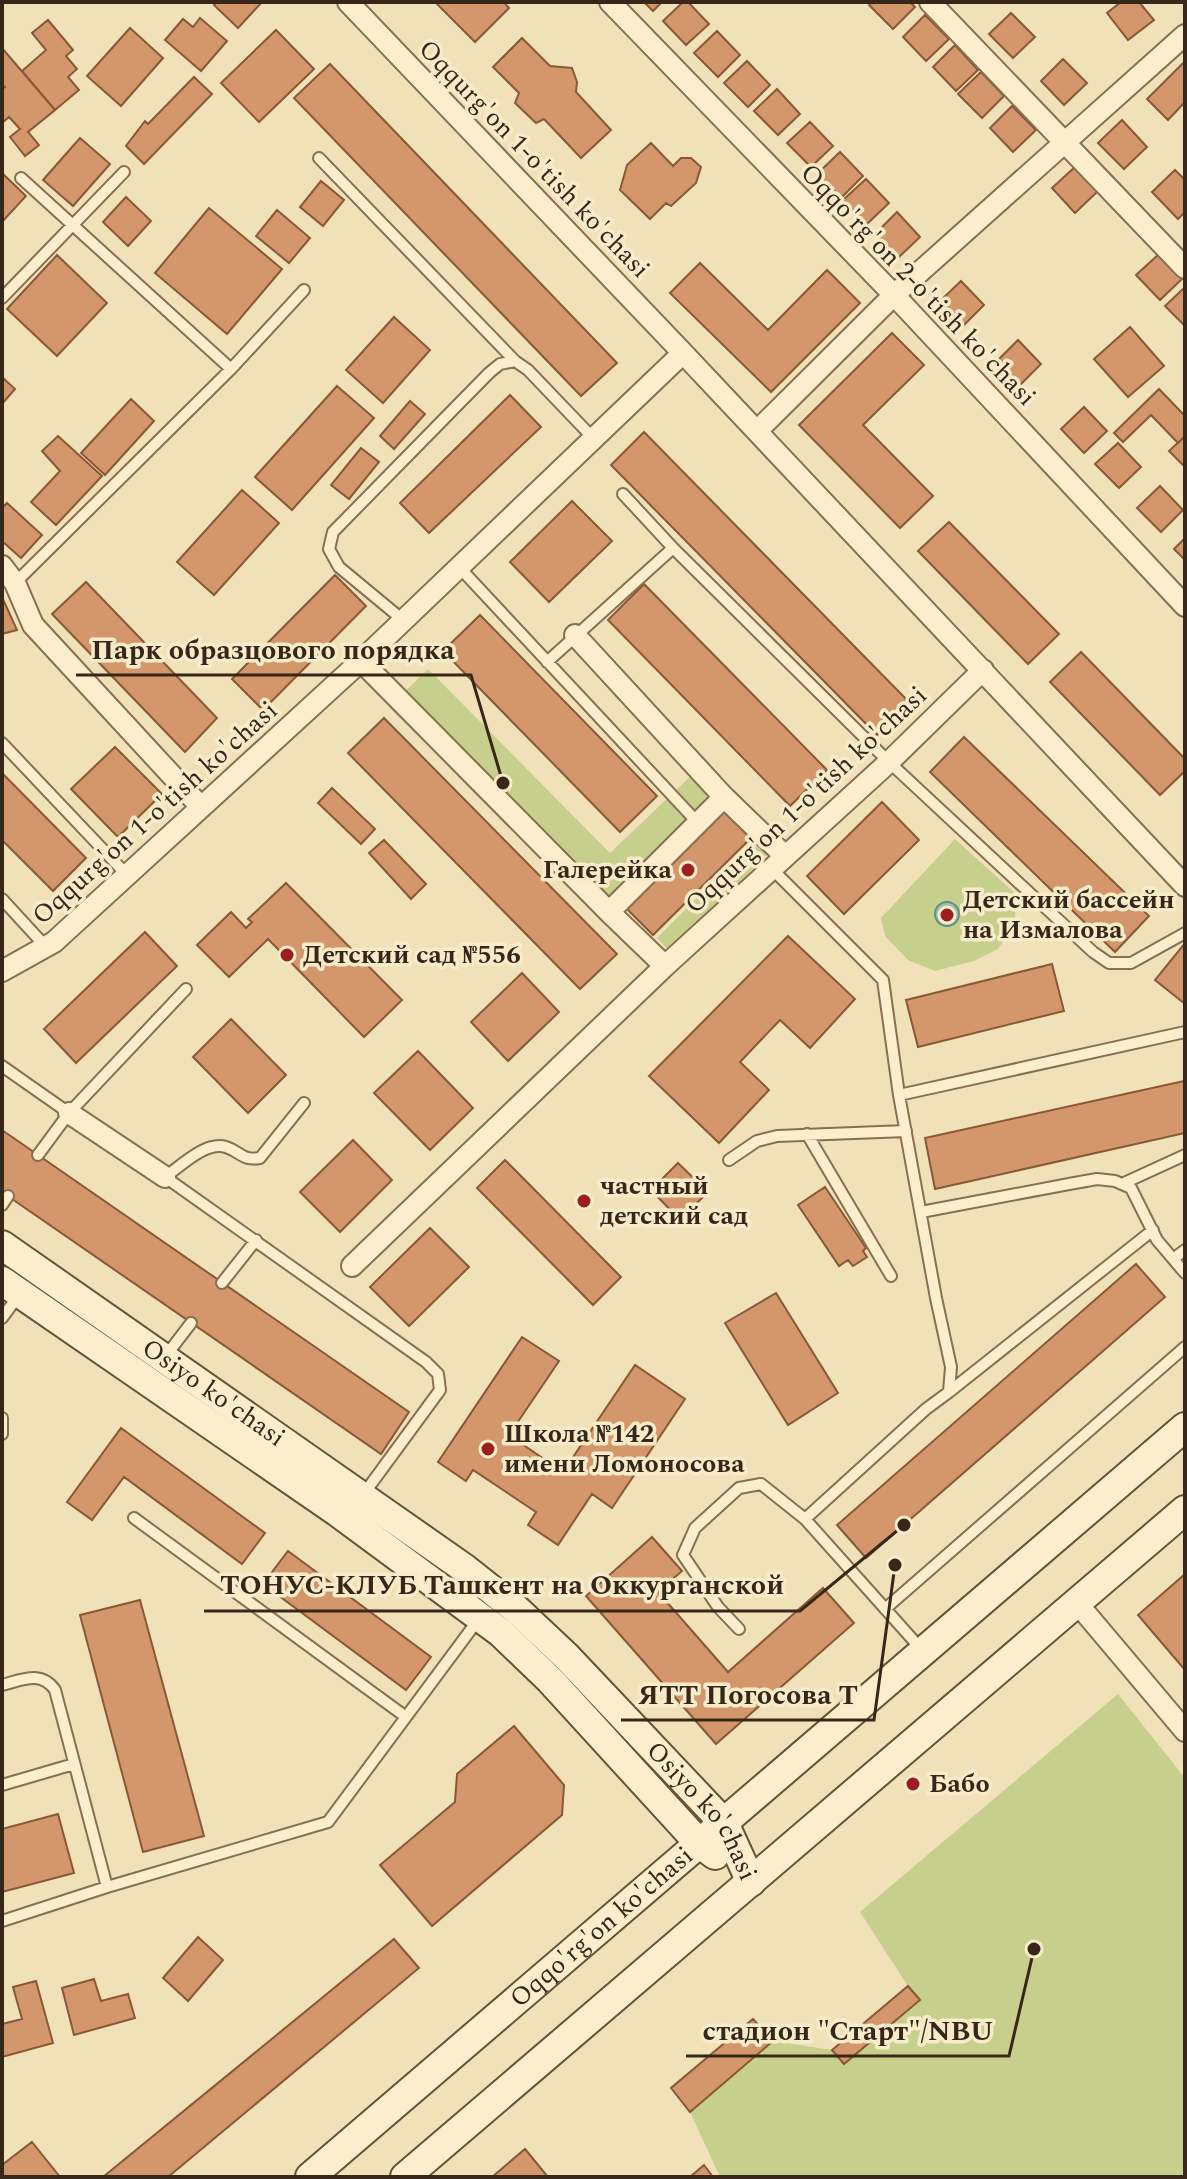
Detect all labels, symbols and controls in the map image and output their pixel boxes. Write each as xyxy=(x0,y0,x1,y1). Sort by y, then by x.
street label: Oqqurg'on 1-o'tish ko'chasi xyxy=(409,30,659,288)
street label: Oqqo'rg'on 2-o'tish ko'chasi xyxy=(791,154,1045,416)
callout: Парк образцового порядка xyxy=(76,623,471,675)
text: Парк образцового порядка xyxy=(91,629,455,672)
street label: Oqqurg'on 1-o'tish ko'chasi xyxy=(676,677,936,923)
street label: Oqqurg'on 1-o'tish ko'chasi xyxy=(23,691,287,935)
place label: Галерейка xyxy=(543,850,673,890)
marker: Галерейка xyxy=(679,861,697,879)
place label: Детский бассейн на Измалова xyxy=(963,880,1174,950)
marker: Детский бассейн на Измалова xyxy=(938,906,956,924)
place label: Детский сад №556 xyxy=(303,935,521,975)
marker: Детский сад №556 xyxy=(278,946,296,964)
place label: частный детский сад xyxy=(600,1166,748,1236)
marker: частный детский сад xyxy=(575,1192,593,1210)
street label: Osiyo ko'chasi xyxy=(133,1328,294,1457)
place label: Школа №142 имени Ломоносова xyxy=(504,1414,745,1484)
marker: Школа №142 имени Ломоносова xyxy=(479,1440,497,1458)
callout: ТОНУС-КЛУБ Ташкент на Оккурганской xyxy=(204,1559,800,1611)
text: ТОНУС-КЛУБ Ташкент на Оккурганской xyxy=(220,1564,784,1607)
callout: ЯТТ Погосова Т xyxy=(621,1668,874,1720)
text: ЯТТ Погосова Т xyxy=(638,1674,858,1717)
street label: Osiyo ko'chasi xyxy=(636,1732,768,1887)
place label: Бабо xyxy=(929,1764,990,1804)
marker: Бабо xyxy=(904,1775,922,1793)
street label: Oqqo'rg'on ko'chasi xyxy=(501,1837,702,2018)
callout: стадион "Старт"/NBU xyxy=(686,2004,1009,2056)
text: стадион "Старт"/NBU xyxy=(702,2010,994,2053)

